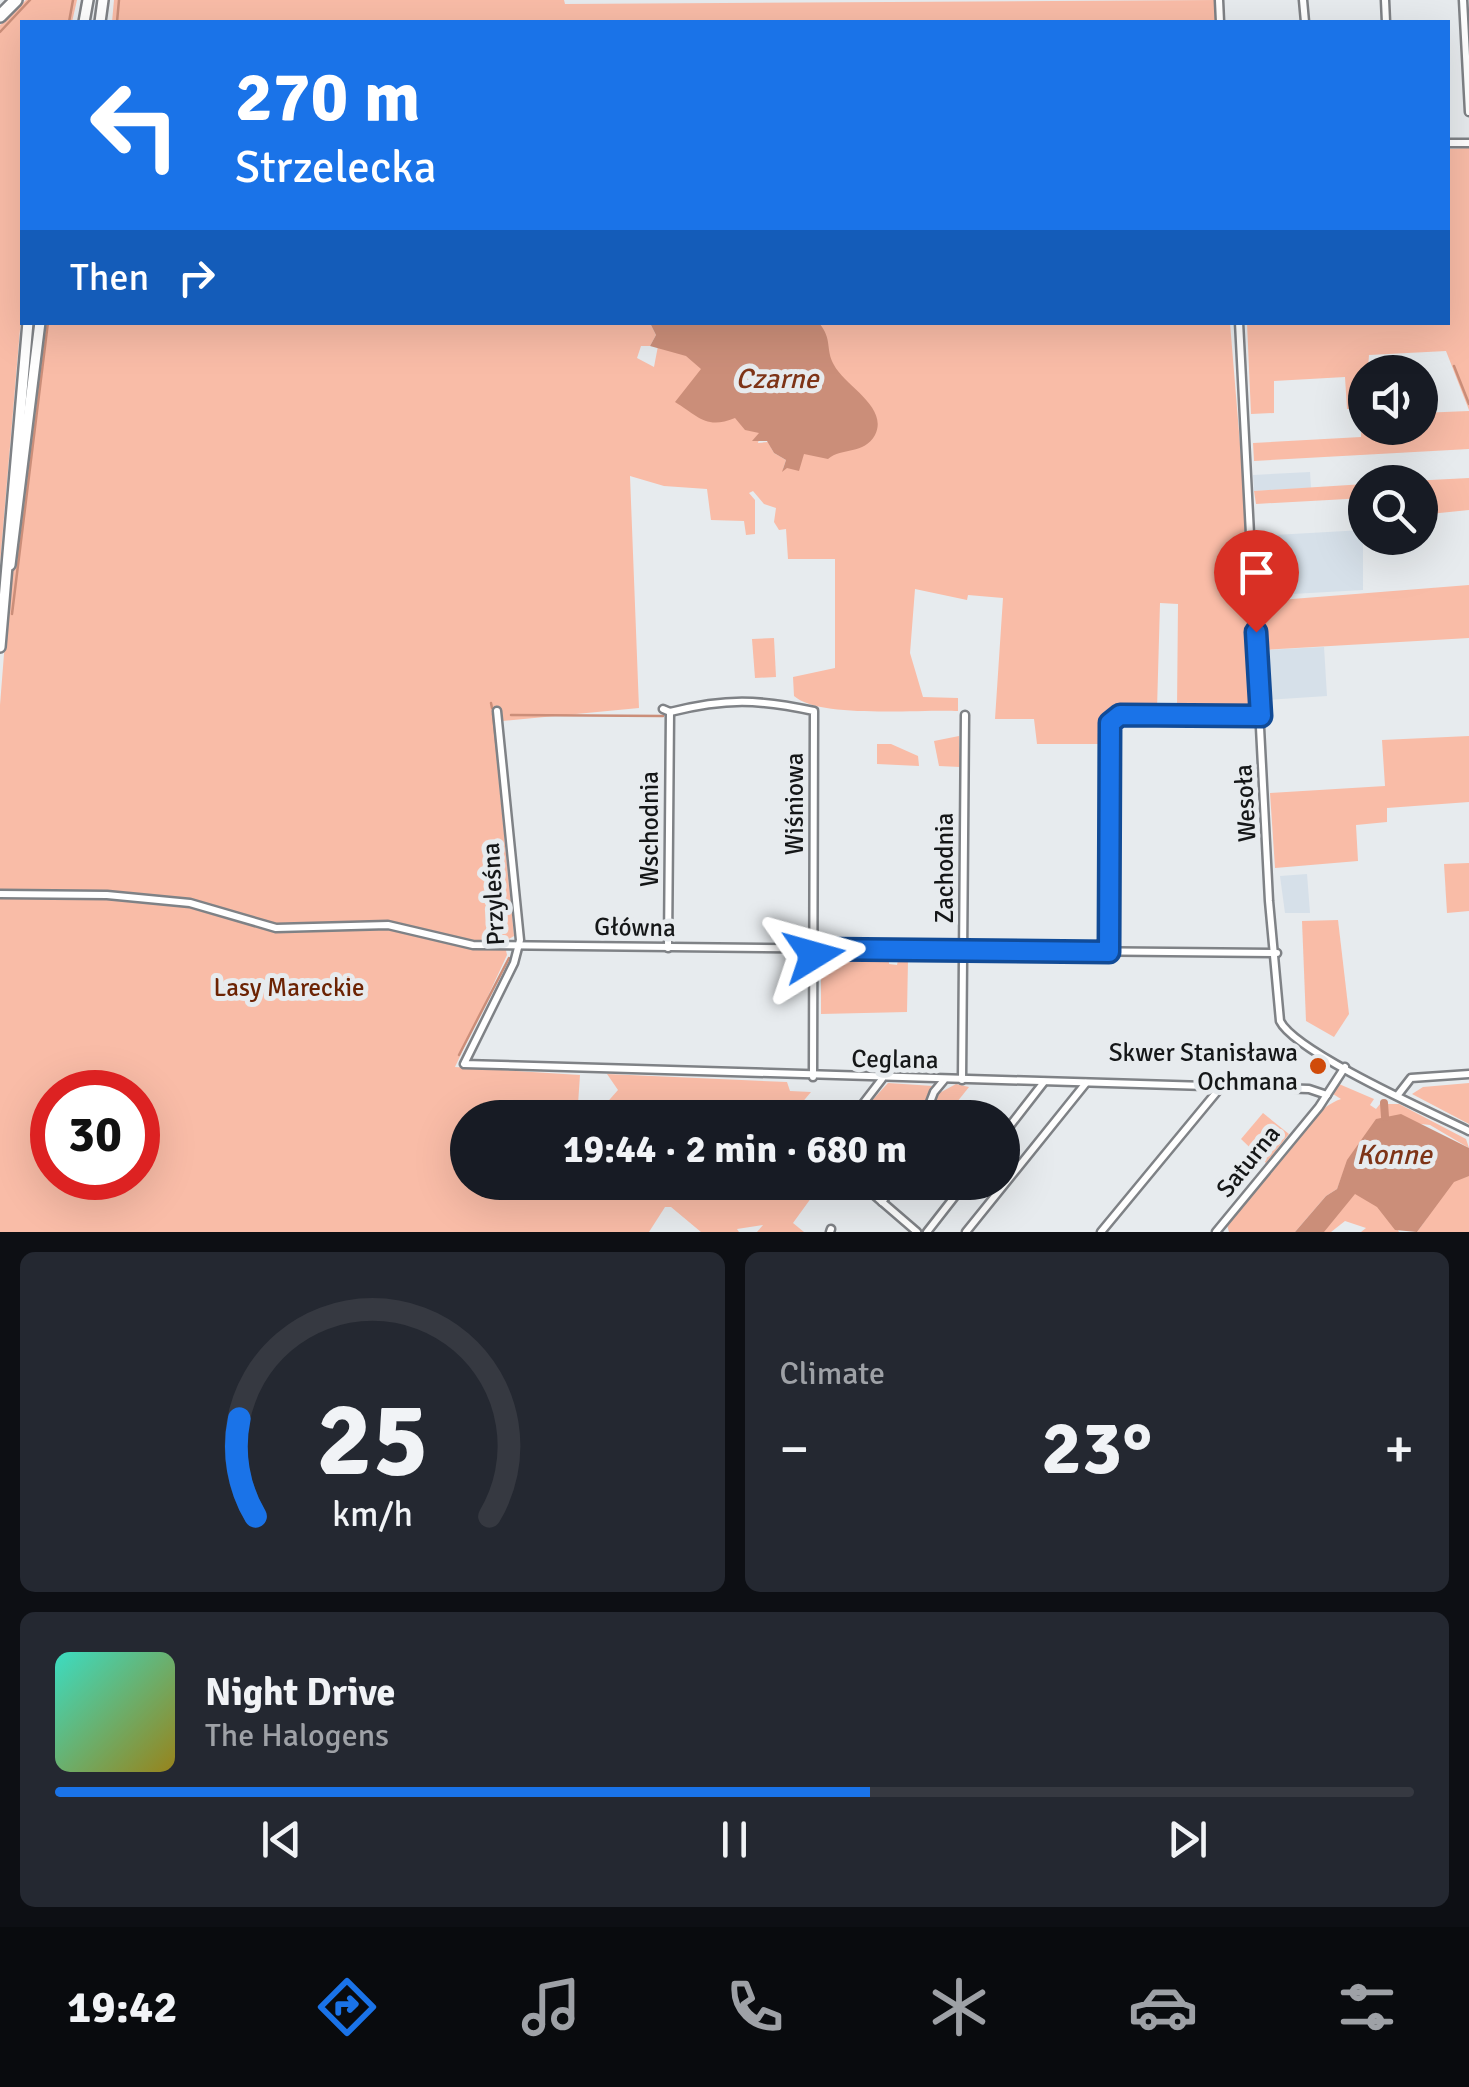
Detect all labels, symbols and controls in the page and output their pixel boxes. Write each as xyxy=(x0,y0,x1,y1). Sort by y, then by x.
text: 270 m xyxy=(235,54,420,140)
icon: left xyxy=(70,60,200,190)
text: Strzelecka xyxy=(235,140,437,195)
icon: right xyxy=(169,250,224,305)
text: Then xyxy=(70,254,149,301)
map controls xyxy=(1348,355,1438,555)
button: sound xyxy=(1348,355,1438,445)
water label: Czarne xyxy=(735,362,821,396)
button: search xyxy=(1348,465,1438,555)
pin xyxy=(1214,530,1299,633)
icon: arrive xyxy=(1229,545,1284,600)
street label: Wiśniowa xyxy=(779,753,810,855)
street label: Wesoła xyxy=(1227,763,1263,843)
street label: Wschodnia xyxy=(634,771,665,887)
street label: Zachodnia xyxy=(929,813,960,923)
street label: Przyleśna xyxy=(475,842,511,946)
position arrow xyxy=(762,903,866,1007)
street label: Główna xyxy=(594,911,676,943)
park label: Lasy Mareckie xyxy=(213,972,365,1003)
place label: Skwer Stanisława Ochmana xyxy=(1109,1037,1298,1097)
street label: Ceglana xyxy=(851,1043,939,1075)
marker: Skwer Stanisława Ochmana xyxy=(1307,1055,1329,1077)
speed limit sign: 30 xyxy=(30,1070,160,1200)
street label: Saturna xyxy=(1209,1119,1287,1203)
text: 19:44 · 2 min · 680 m xyxy=(563,1126,907,1173)
water label: Konne xyxy=(1356,1138,1434,1172)
text: Climate xyxy=(780,1354,885,1393)
text: 25 xyxy=(316,1376,428,1504)
text: 23° xyxy=(1041,1402,1152,1495)
text: − xyxy=(780,1415,809,1483)
text: + xyxy=(1384,1415,1414,1483)
text: km/h xyxy=(332,1492,413,1536)
text: Night Drive xyxy=(205,1669,395,1716)
text: The Halogens xyxy=(205,1716,389,1755)
icon: previous xyxy=(254,1812,309,1867)
icon: pause xyxy=(707,1812,762,1867)
icon: next xyxy=(1160,1812,1215,1867)
icon: directions xyxy=(312,1972,382,2042)
icon: music xyxy=(516,1972,586,2042)
icon: phone xyxy=(720,1972,790,2042)
icon: climate xyxy=(924,1972,994,2042)
icon: car xyxy=(1128,1972,1198,2042)
icon: filters xyxy=(1332,1972,1402,2042)
text: 19:42 xyxy=(67,1980,177,2035)

